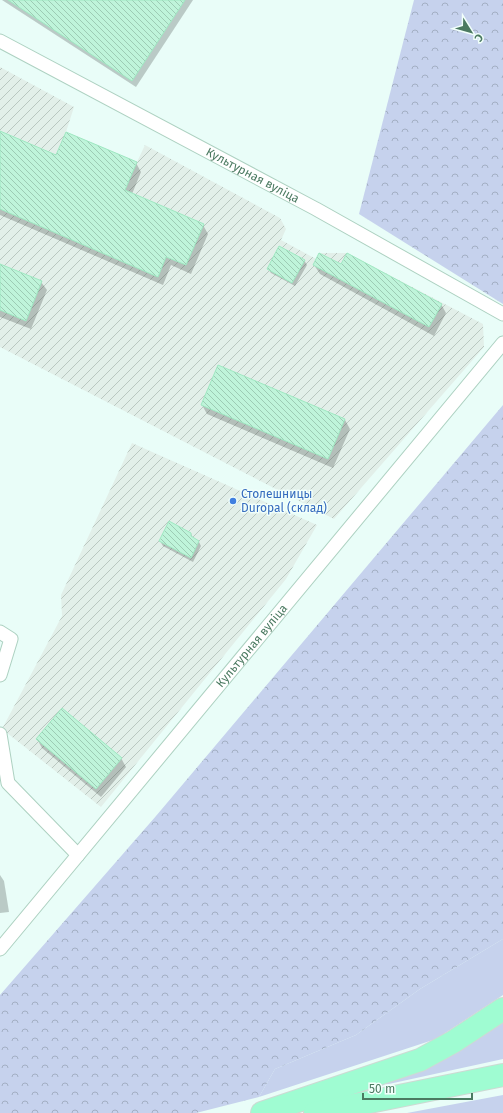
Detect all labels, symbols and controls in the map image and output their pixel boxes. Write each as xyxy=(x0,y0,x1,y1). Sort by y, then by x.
north arrow xyxy=(451,12,491,52)
text: С xyxy=(471,31,486,45)
street label: Культурная вуліца xyxy=(203,145,302,206)
place label: Столешницы Duropal (склад) xyxy=(241,487,327,515)
marker: Столешницы Duropal (склад) xyxy=(228,496,238,506)
street label: Культурная вуліца xyxy=(213,601,290,690)
scale bar xyxy=(363,1075,472,1101)
text: 50 m xyxy=(369,1082,395,1096)

